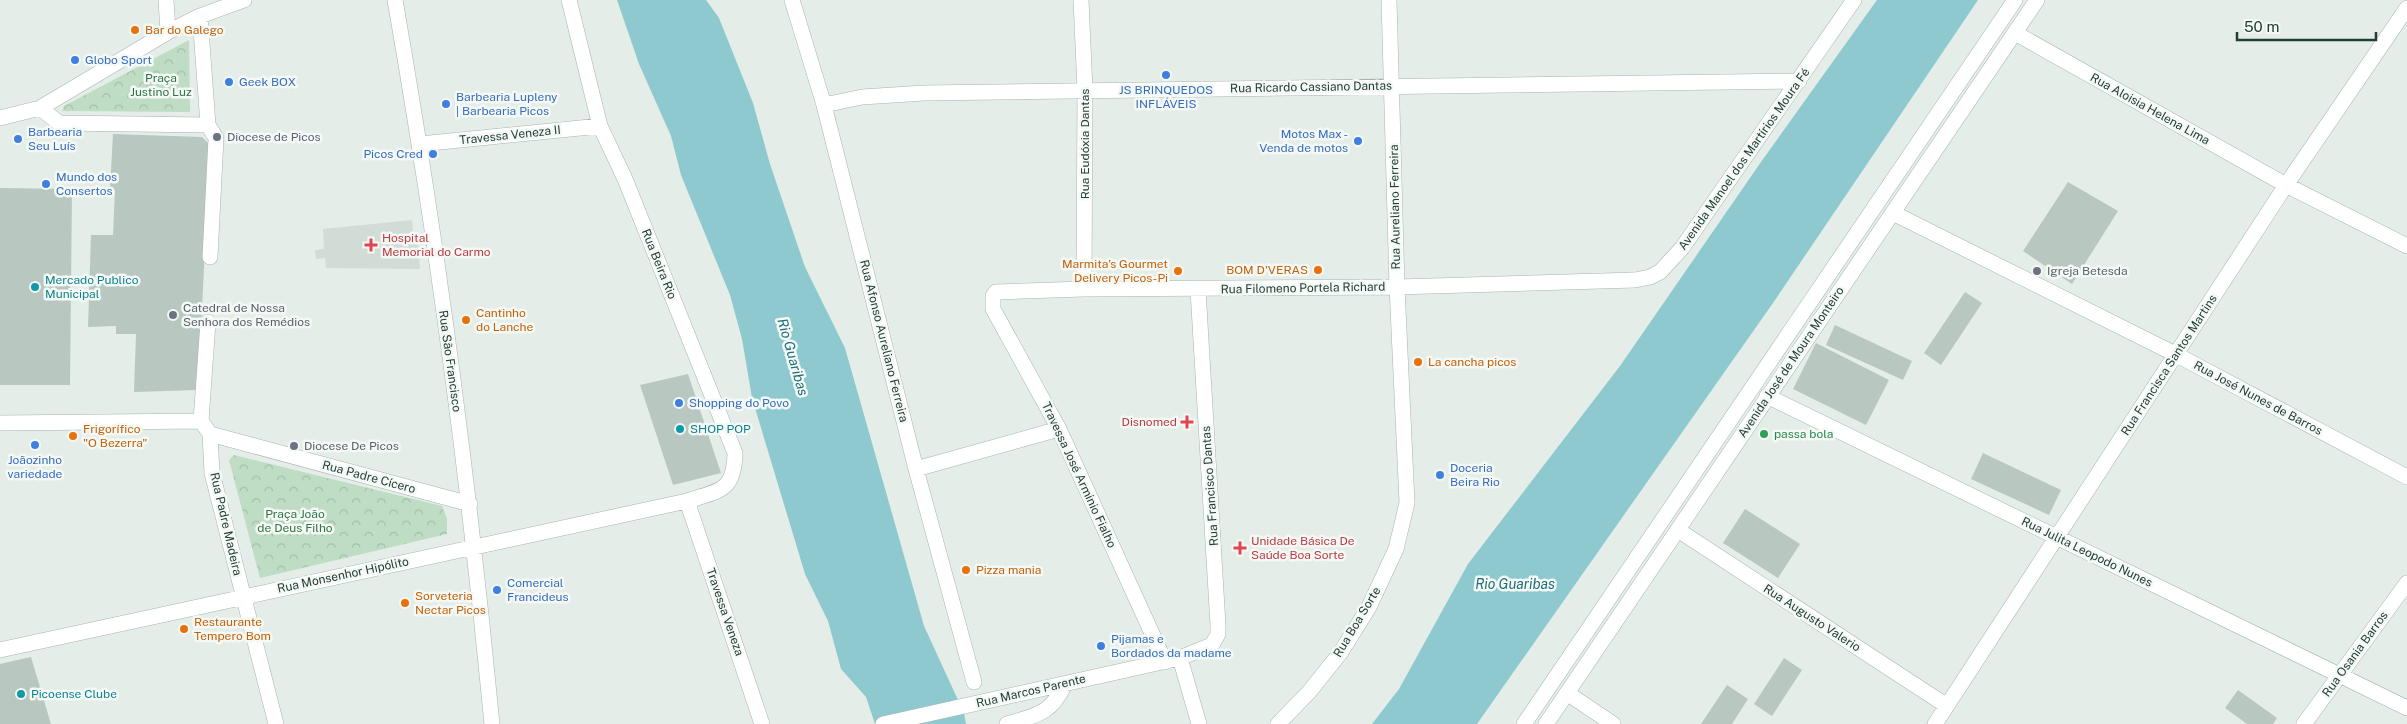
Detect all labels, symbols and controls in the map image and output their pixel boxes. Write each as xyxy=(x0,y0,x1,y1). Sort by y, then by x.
scale bar xyxy=(2237,10,2376,42)
text: 50 m xyxy=(2244,18,2279,35)
place label: Bar do Galego xyxy=(145,23,224,37)
marker: Bar do Galego xyxy=(129,24,141,36)
place label: Globo Sport xyxy=(85,53,152,67)
marker: Globo Sport xyxy=(69,54,81,66)
street label: Avenida Manoel dos Martírios Moura Fé xyxy=(1675,65,1813,253)
marker: JS BRINQUEDOS INFLÁVEIS xyxy=(1160,69,1172,81)
street label: Rua Aloisia Helena Lima xyxy=(2088,70,2212,148)
park label: Praça Justino Luz xyxy=(130,71,192,99)
place label: Geek BOX xyxy=(239,75,296,89)
marker: Geek BOX xyxy=(223,76,235,88)
street label: Rua Ricardo Cassiano Dantas xyxy=(1230,79,1392,95)
place label: JS BRINQUEDOS INFLÁVEIS xyxy=(1119,83,1213,111)
street label: Rua Eudóxia Dantas xyxy=(1078,89,1092,199)
place label: Barbearia Lupleny | Barbearia Picos xyxy=(456,90,558,118)
marker: Barbearia Lupleny | Barbearia Picos xyxy=(440,98,452,110)
street label: Travessa Veneza II xyxy=(459,123,561,147)
place label: Barbearia Seu Luís xyxy=(28,125,82,153)
place label: Motos Max - Venda de motos xyxy=(1259,127,1348,155)
place label: Diocese de Picos xyxy=(227,130,321,144)
marker: Diocese de Picos xyxy=(211,131,223,143)
marker: Barbearia Seu Luís xyxy=(12,133,24,145)
marker: Motos Max - Venda de motos xyxy=(1352,135,1364,147)
street label: Rua Aureliano Ferreira xyxy=(1387,144,1403,270)
place label: Picos Cred xyxy=(363,147,423,161)
marker: Picos Cred xyxy=(427,148,439,160)
place label: Mundo dos Consertos xyxy=(56,170,117,198)
marker: Mundo dos Consertos xyxy=(40,178,52,190)
street label: Rua Beira Rio xyxy=(639,227,679,301)
place label: Hospital Memorial do Carmo xyxy=(382,231,491,259)
marker: Hospital Memorial do Carmo xyxy=(364,238,378,252)
place label: Marmita’s Gourmet Delivery Picos-Pi xyxy=(1062,257,1168,285)
street label: Rua Afonso Aureliano Ferreira xyxy=(857,258,911,424)
place label: BOM D'VERAS xyxy=(1226,263,1308,277)
marker: BOM D'VERAS xyxy=(1312,264,1324,276)
place label: Igreja Betesda xyxy=(2047,264,2128,278)
marker: Marmita’s Gourmet Delivery Picos-Pi xyxy=(1172,265,1184,277)
marker: Igreja Betesda xyxy=(2031,265,2043,277)
place label: Mercado Publico Municipal xyxy=(45,273,139,301)
street label: Rua Filomeno Portela Richard xyxy=(1221,280,1385,296)
marker: Mercado Publico Municipal xyxy=(29,281,41,293)
street label: Avenida José de Moura Monteiro xyxy=(1735,284,1847,440)
street label: Rua Francisca Santos Martins xyxy=(2118,292,2220,438)
place label: Catedral de Nossa Senhora dos Remédios xyxy=(183,301,310,329)
place label: Cantinho do Lanche xyxy=(476,306,533,334)
marker: Catedral de Nossa Senhora dos Remédios xyxy=(167,309,179,321)
street label: Rua São Francisco xyxy=(436,309,464,413)
marker: Cantinho do Lanche xyxy=(460,314,472,326)
water label: Rio Guaribas xyxy=(774,317,812,398)
place label: La cancha picos xyxy=(1428,355,1516,369)
marker: La cancha picos xyxy=(1412,356,1424,368)
street label: Rua José Nunes de Barros xyxy=(2191,358,2325,438)
place label: Shopping do Povo xyxy=(689,396,789,410)
marker: Shopping do Povo xyxy=(673,397,685,409)
street label: Travessa José Arminio Fialho xyxy=(1039,400,1119,550)
place label: Disnomed xyxy=(1122,415,1177,429)
marker: Disnomed xyxy=(1181,416,1193,428)
place label: Frigorífico "O Bezerra" xyxy=(83,422,147,450)
place label: SHOP POP xyxy=(690,422,751,436)
marker: SHOP POP xyxy=(674,423,686,435)
street label: Rua Francisco Dantas xyxy=(1199,426,1221,546)
place label: passa bola xyxy=(1774,427,1834,441)
marker: passa bola xyxy=(1758,428,1770,440)
marker: Frigorífico "O Bezerra" xyxy=(67,430,79,442)
marker: Joãozinho variedade xyxy=(29,439,41,451)
place label: Diocese De Picos xyxy=(304,439,399,453)
marker: Diocese De Picos xyxy=(288,440,300,452)
place label: Joãozinho variedade xyxy=(8,453,63,481)
street label: Rua Padre Cícero xyxy=(321,458,417,496)
place label: Doceria Beira Rio xyxy=(1450,461,1500,489)
marker: Doceria Beira Rio xyxy=(1434,469,1446,481)
street label: Rua Padre Madeira xyxy=(207,471,245,577)
park label: Praça João de Deus Filho xyxy=(257,507,333,535)
street label: Rua Julita Leopodo Nunes xyxy=(2019,514,2155,590)
place label: Unidade Básica De Saúde Boa Sorte xyxy=(1251,534,1355,562)
marker: Unidade Básica De Saúde Boa Sorte xyxy=(1233,541,1247,555)
street label: Rua Monsenhor Hipólito xyxy=(276,554,410,596)
place label: Pizza mania xyxy=(976,563,1041,577)
marker: Pizza mania xyxy=(960,564,972,576)
street label: Travessa Veneza xyxy=(703,566,747,658)
place label: Comercial Francideus xyxy=(507,576,569,604)
water label: Rio Guaribas xyxy=(1475,576,1555,592)
street label: Rua Augusto Valerio xyxy=(1761,581,1863,655)
marker: Comercial Francideus xyxy=(491,584,503,596)
street label: Rua Boa Sorte xyxy=(1331,584,1384,660)
place label: Sorveteria Nectar Picos xyxy=(415,589,486,617)
marker: Sorveteria Nectar Picos xyxy=(399,597,411,609)
street label: Rua Osania Barros xyxy=(2319,609,2391,699)
place label: Restaurante Tempero Bom xyxy=(194,615,271,643)
marker: Restaurante Tempero Bom xyxy=(178,623,190,635)
place label: Pijamas e Bordados da madame xyxy=(1111,632,1232,660)
marker: Pijamas e Bordados da madame xyxy=(1095,640,1107,652)
street label: Rua Marcos Parente xyxy=(975,672,1087,710)
place label: Picoense Clube xyxy=(31,687,117,701)
marker: Picoense Clube xyxy=(15,688,27,700)

